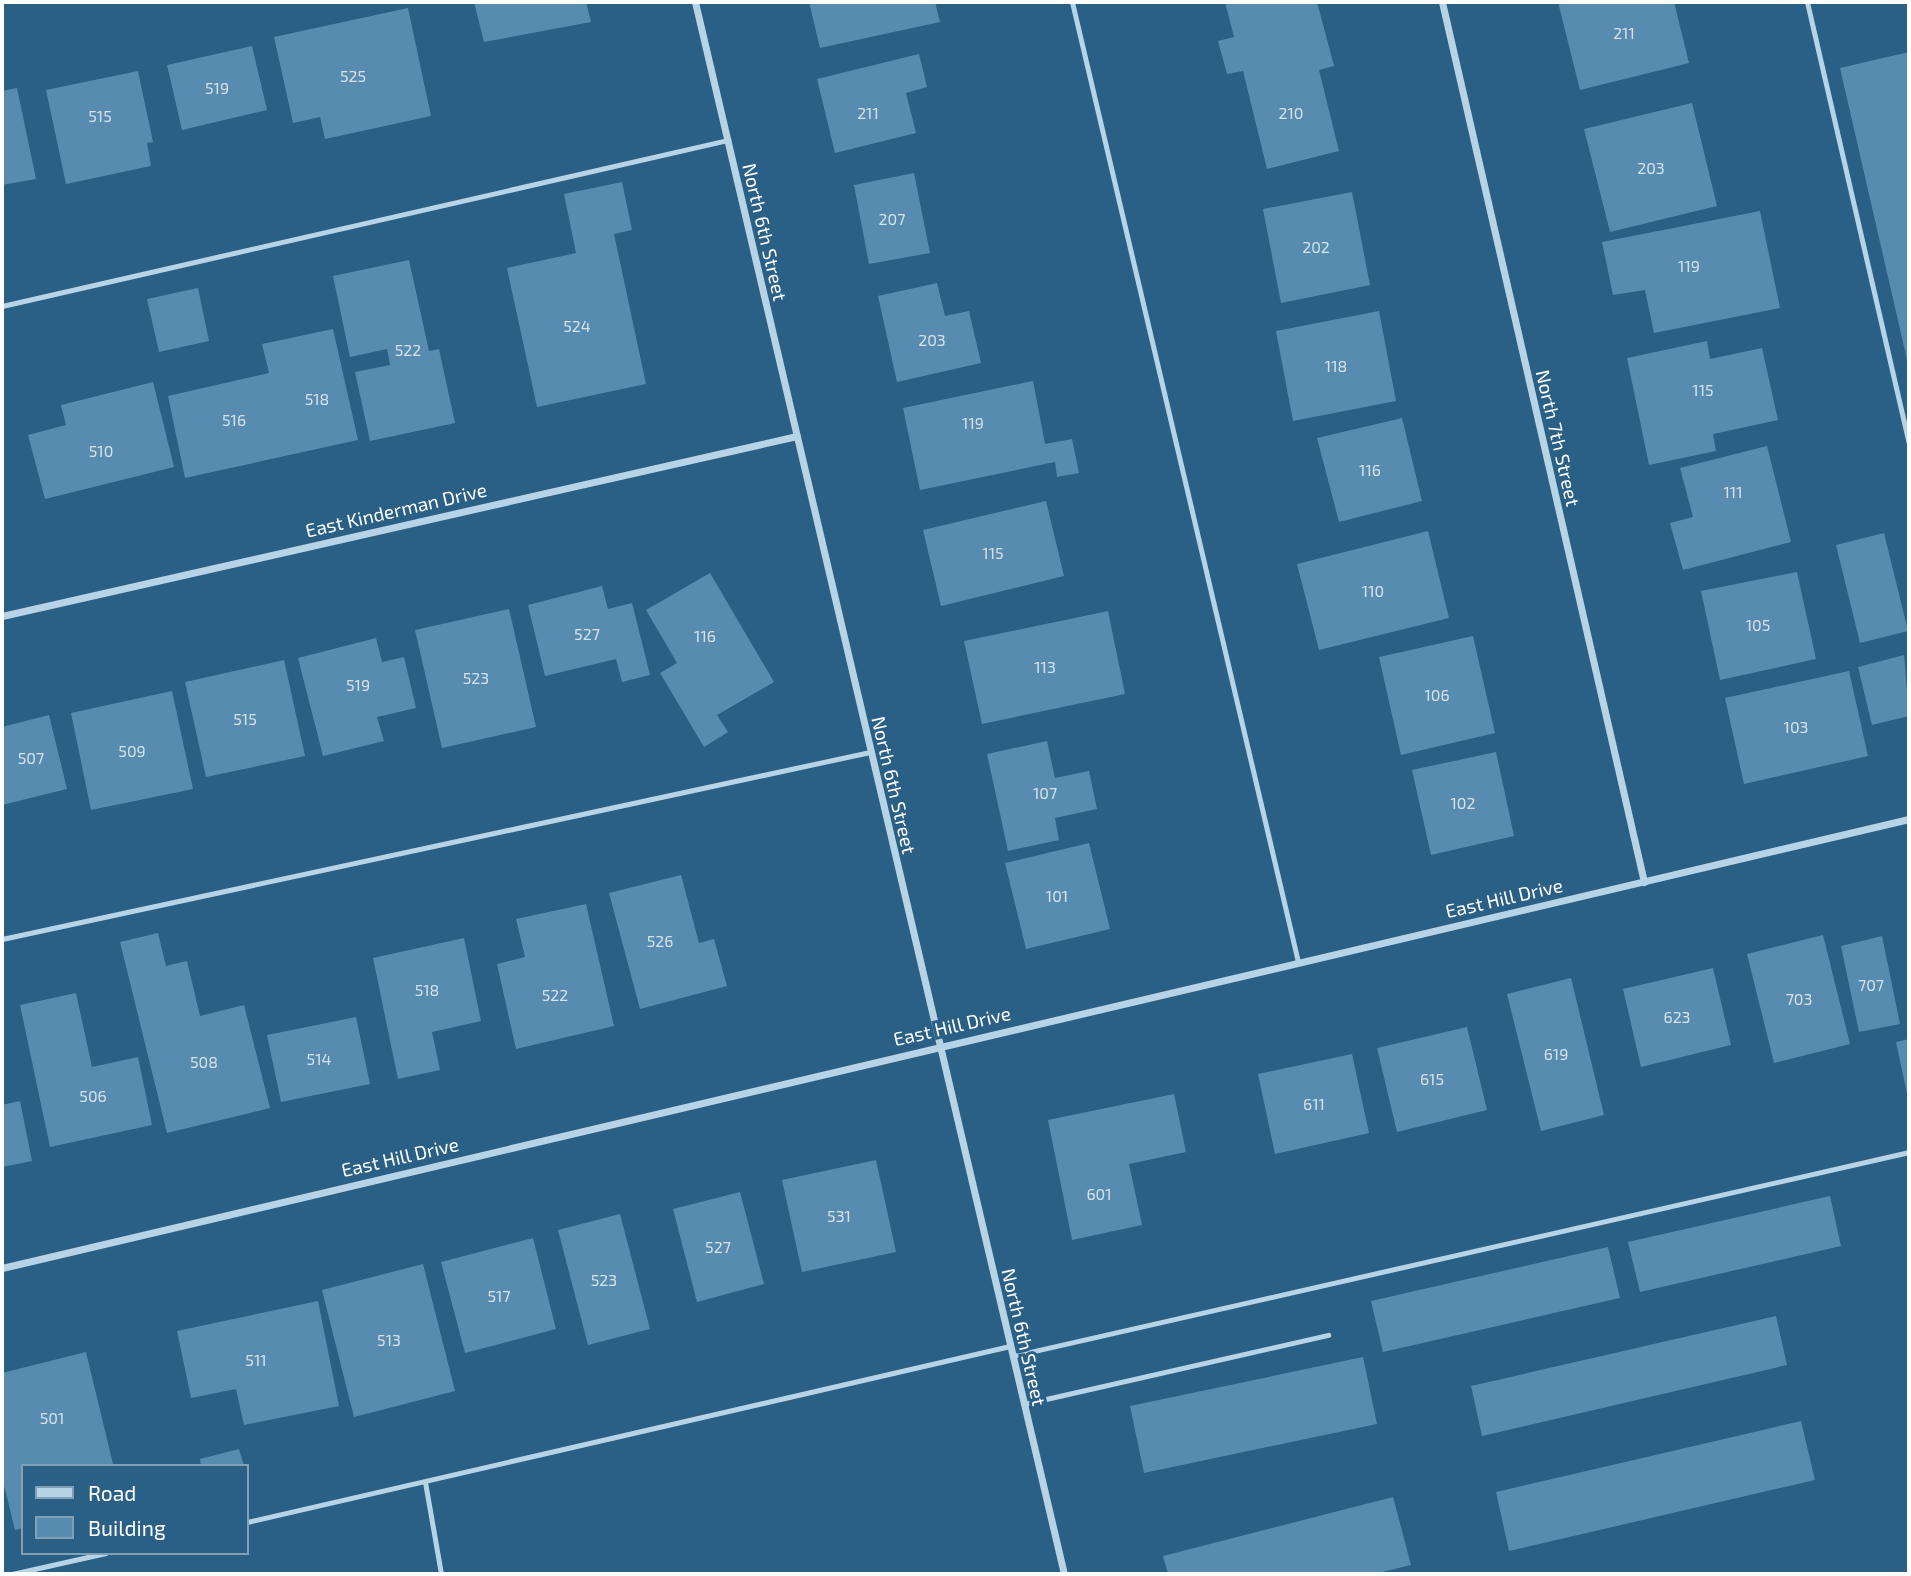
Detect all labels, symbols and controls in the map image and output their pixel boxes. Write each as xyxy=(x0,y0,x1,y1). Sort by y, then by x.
house number: 211 xyxy=(1613,23,1635,43)
house number: 525 xyxy=(340,66,366,86)
house number: 519 xyxy=(205,78,229,98)
house number: 211 xyxy=(857,103,879,123)
house number: 210 xyxy=(1278,103,1304,123)
house number: 515 xyxy=(88,106,112,126)
house number: 203 xyxy=(1637,158,1665,178)
street label: North 6th Street xyxy=(738,161,792,303)
house number: 207 xyxy=(879,209,905,229)
house number: 202 xyxy=(1302,237,1330,257)
house number: 119 xyxy=(1678,256,1700,276)
house number: 524 xyxy=(563,316,591,336)
house number: 203 xyxy=(918,330,946,350)
house number: 522 xyxy=(395,340,421,360)
house number: 118 xyxy=(1325,356,1347,376)
street label: North 7th Street xyxy=(1531,368,1585,508)
house number: 115 xyxy=(1692,380,1714,400)
house number: 518 xyxy=(305,389,329,409)
house number: 516 xyxy=(222,410,246,430)
house number: 119 xyxy=(962,413,984,433)
house number: 510 xyxy=(89,441,113,461)
house number: 116 xyxy=(1359,460,1381,480)
street label: East Kinderman Drive xyxy=(303,478,489,542)
house number: 111 xyxy=(1723,482,1743,502)
house number: 115 xyxy=(982,543,1004,563)
house number: 110 xyxy=(1362,581,1384,601)
house number: 105 xyxy=(1746,615,1770,635)
house number: 527 xyxy=(574,624,600,644)
house number: 116 xyxy=(694,626,716,646)
house number: 113 xyxy=(1034,657,1056,677)
house number: 523 xyxy=(463,668,489,688)
house number: 519 xyxy=(346,675,370,695)
house number: 106 xyxy=(1424,685,1450,705)
house number: 515 xyxy=(233,709,257,729)
street label: North 6th Street xyxy=(867,714,921,856)
house number: 103 xyxy=(1784,717,1808,737)
house number: 509 xyxy=(118,741,146,761)
house number: 507 xyxy=(18,748,44,768)
house number: 107 xyxy=(1033,783,1057,803)
house number: 102 xyxy=(1450,793,1476,813)
street label: East Hill Drive xyxy=(1443,873,1565,923)
house number: 101 xyxy=(1046,886,1068,906)
house number: 526 xyxy=(647,931,673,951)
house number: 707 xyxy=(1858,975,1884,995)
house number: 518 xyxy=(415,980,439,1000)
house number: 522 xyxy=(542,985,568,1005)
house number: 703 xyxy=(1786,989,1812,1009)
street label: East Hill Drive xyxy=(891,1001,1013,1051)
house number: 623 xyxy=(1663,1007,1691,1027)
house number: 619 xyxy=(1544,1044,1568,1064)
house number: 514 xyxy=(307,1049,331,1069)
house number: 508 xyxy=(190,1052,218,1072)
house number: 615 xyxy=(1420,1069,1444,1089)
house number: 506 xyxy=(79,1086,107,1106)
house number: 611 xyxy=(1303,1094,1325,1114)
street label: East Hill Drive xyxy=(339,1132,461,1182)
house number: 601 xyxy=(1086,1184,1112,1204)
house number: 531 xyxy=(827,1206,851,1226)
house number: 527 xyxy=(705,1237,731,1257)
street label: North 6th Street xyxy=(997,1266,1051,1408)
house number: 523 xyxy=(591,1270,617,1290)
house number: 517 xyxy=(487,1286,511,1306)
house number: 513 xyxy=(377,1330,401,1350)
house number: 511 xyxy=(245,1350,267,1370)
house number: 501 xyxy=(40,1408,64,1428)
legend xyxy=(21,1464,248,1555)
text: Road xyxy=(88,1480,136,1505)
text: Building xyxy=(88,1515,166,1540)

